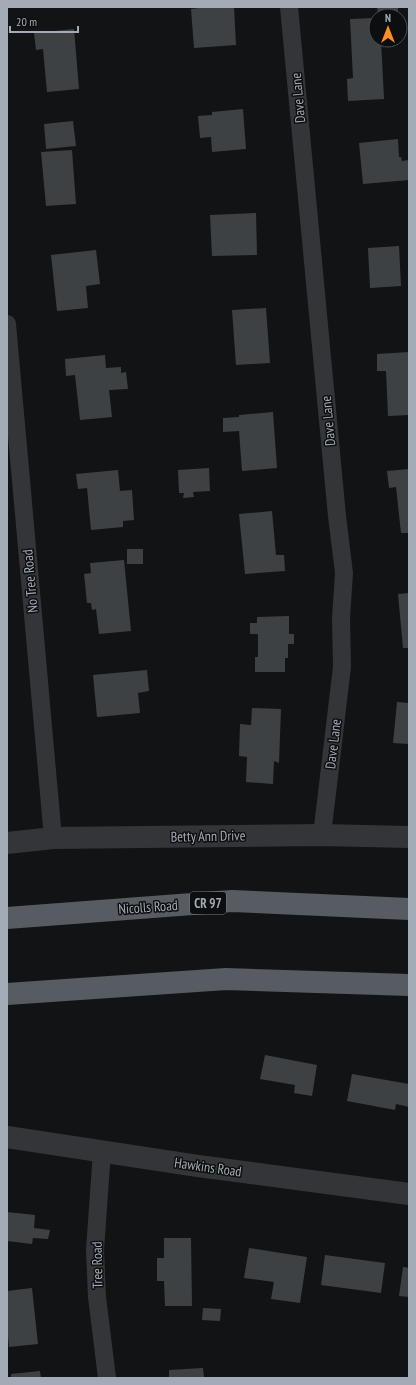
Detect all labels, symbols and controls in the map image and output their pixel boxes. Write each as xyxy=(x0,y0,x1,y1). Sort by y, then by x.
scale bar xyxy=(10,8,78,34)
north arrow xyxy=(368,8,408,48)
text: N xyxy=(385,11,391,25)
text: 20 m xyxy=(16,14,37,29)
street label: Dave Lane xyxy=(287,72,309,124)
street label: Dave Lane xyxy=(317,395,339,447)
street label: No Tree Road xyxy=(18,549,42,613)
street label: Dave Lane xyxy=(321,718,345,770)
street label: Betty Ann Drive xyxy=(170,826,246,846)
road number: CR 97 xyxy=(190,892,226,914)
street label: Nicolls Road xyxy=(118,896,178,918)
street label: Hawkins Road xyxy=(173,1153,243,1181)
street label: Tree Road xyxy=(88,1241,106,1289)

